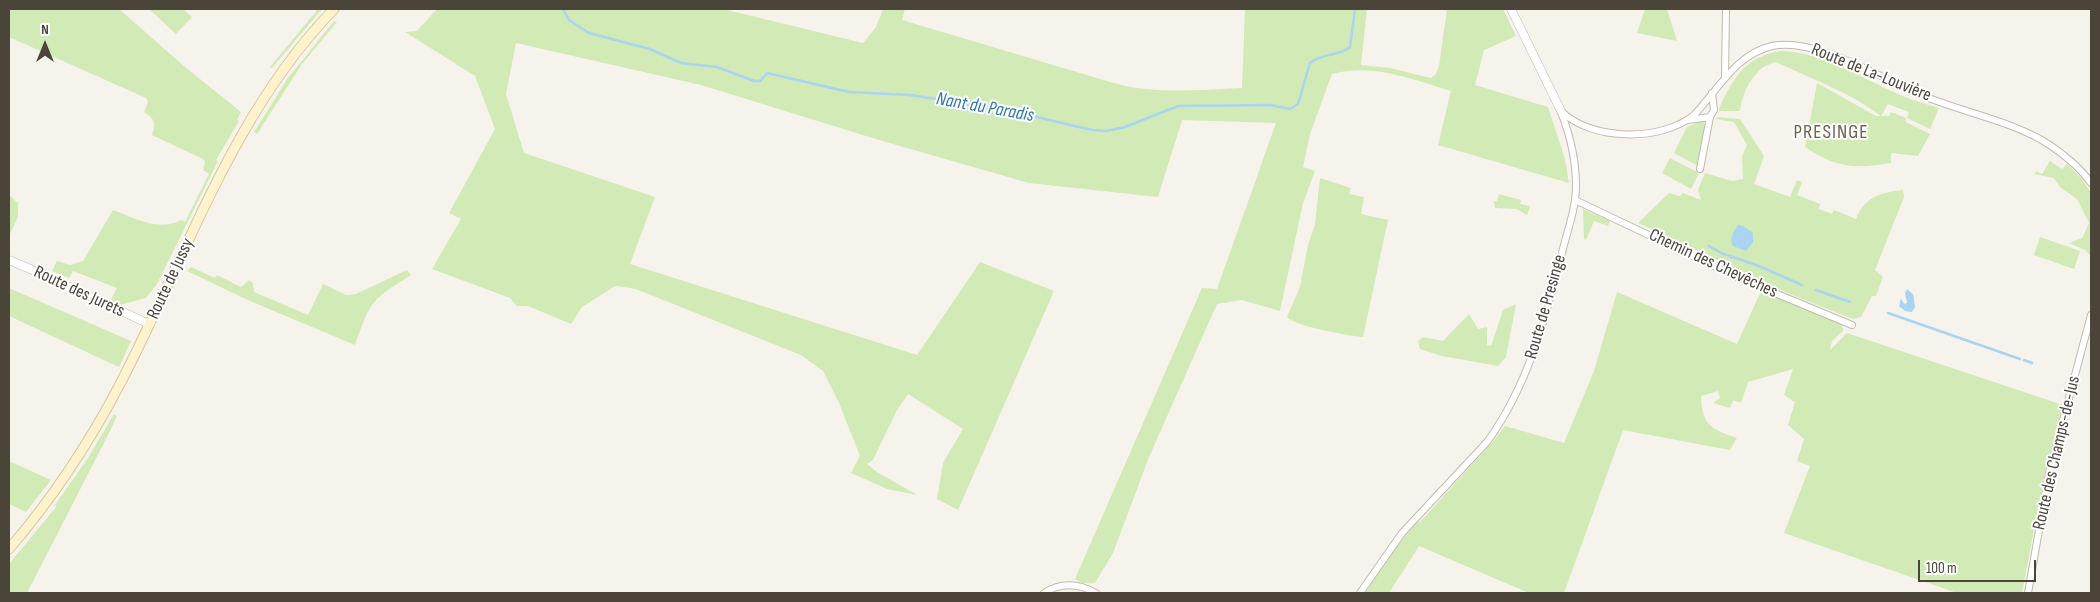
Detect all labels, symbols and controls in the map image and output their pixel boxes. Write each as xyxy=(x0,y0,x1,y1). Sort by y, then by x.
north arrow xyxy=(20,20,70,70)
text: N xyxy=(41,21,49,38)
street label: Route de La-Louvière xyxy=(1808,39,1934,107)
water label: Nant du Paradis xyxy=(934,88,1036,128)
district label: PRESINGE xyxy=(1793,121,1869,145)
street label: Chemin des Chevêches xyxy=(1645,225,1781,303)
street label: Route de Jussy xyxy=(143,235,199,323)
street label: Route de Presinge xyxy=(1521,252,1571,362)
street label: Route des Jurets xyxy=(30,262,128,322)
street label: Route des Champs-de-Jus xyxy=(2029,374,2085,532)
scale bar xyxy=(1920,550,2038,582)
text: 100 m xyxy=(1926,559,1957,578)

